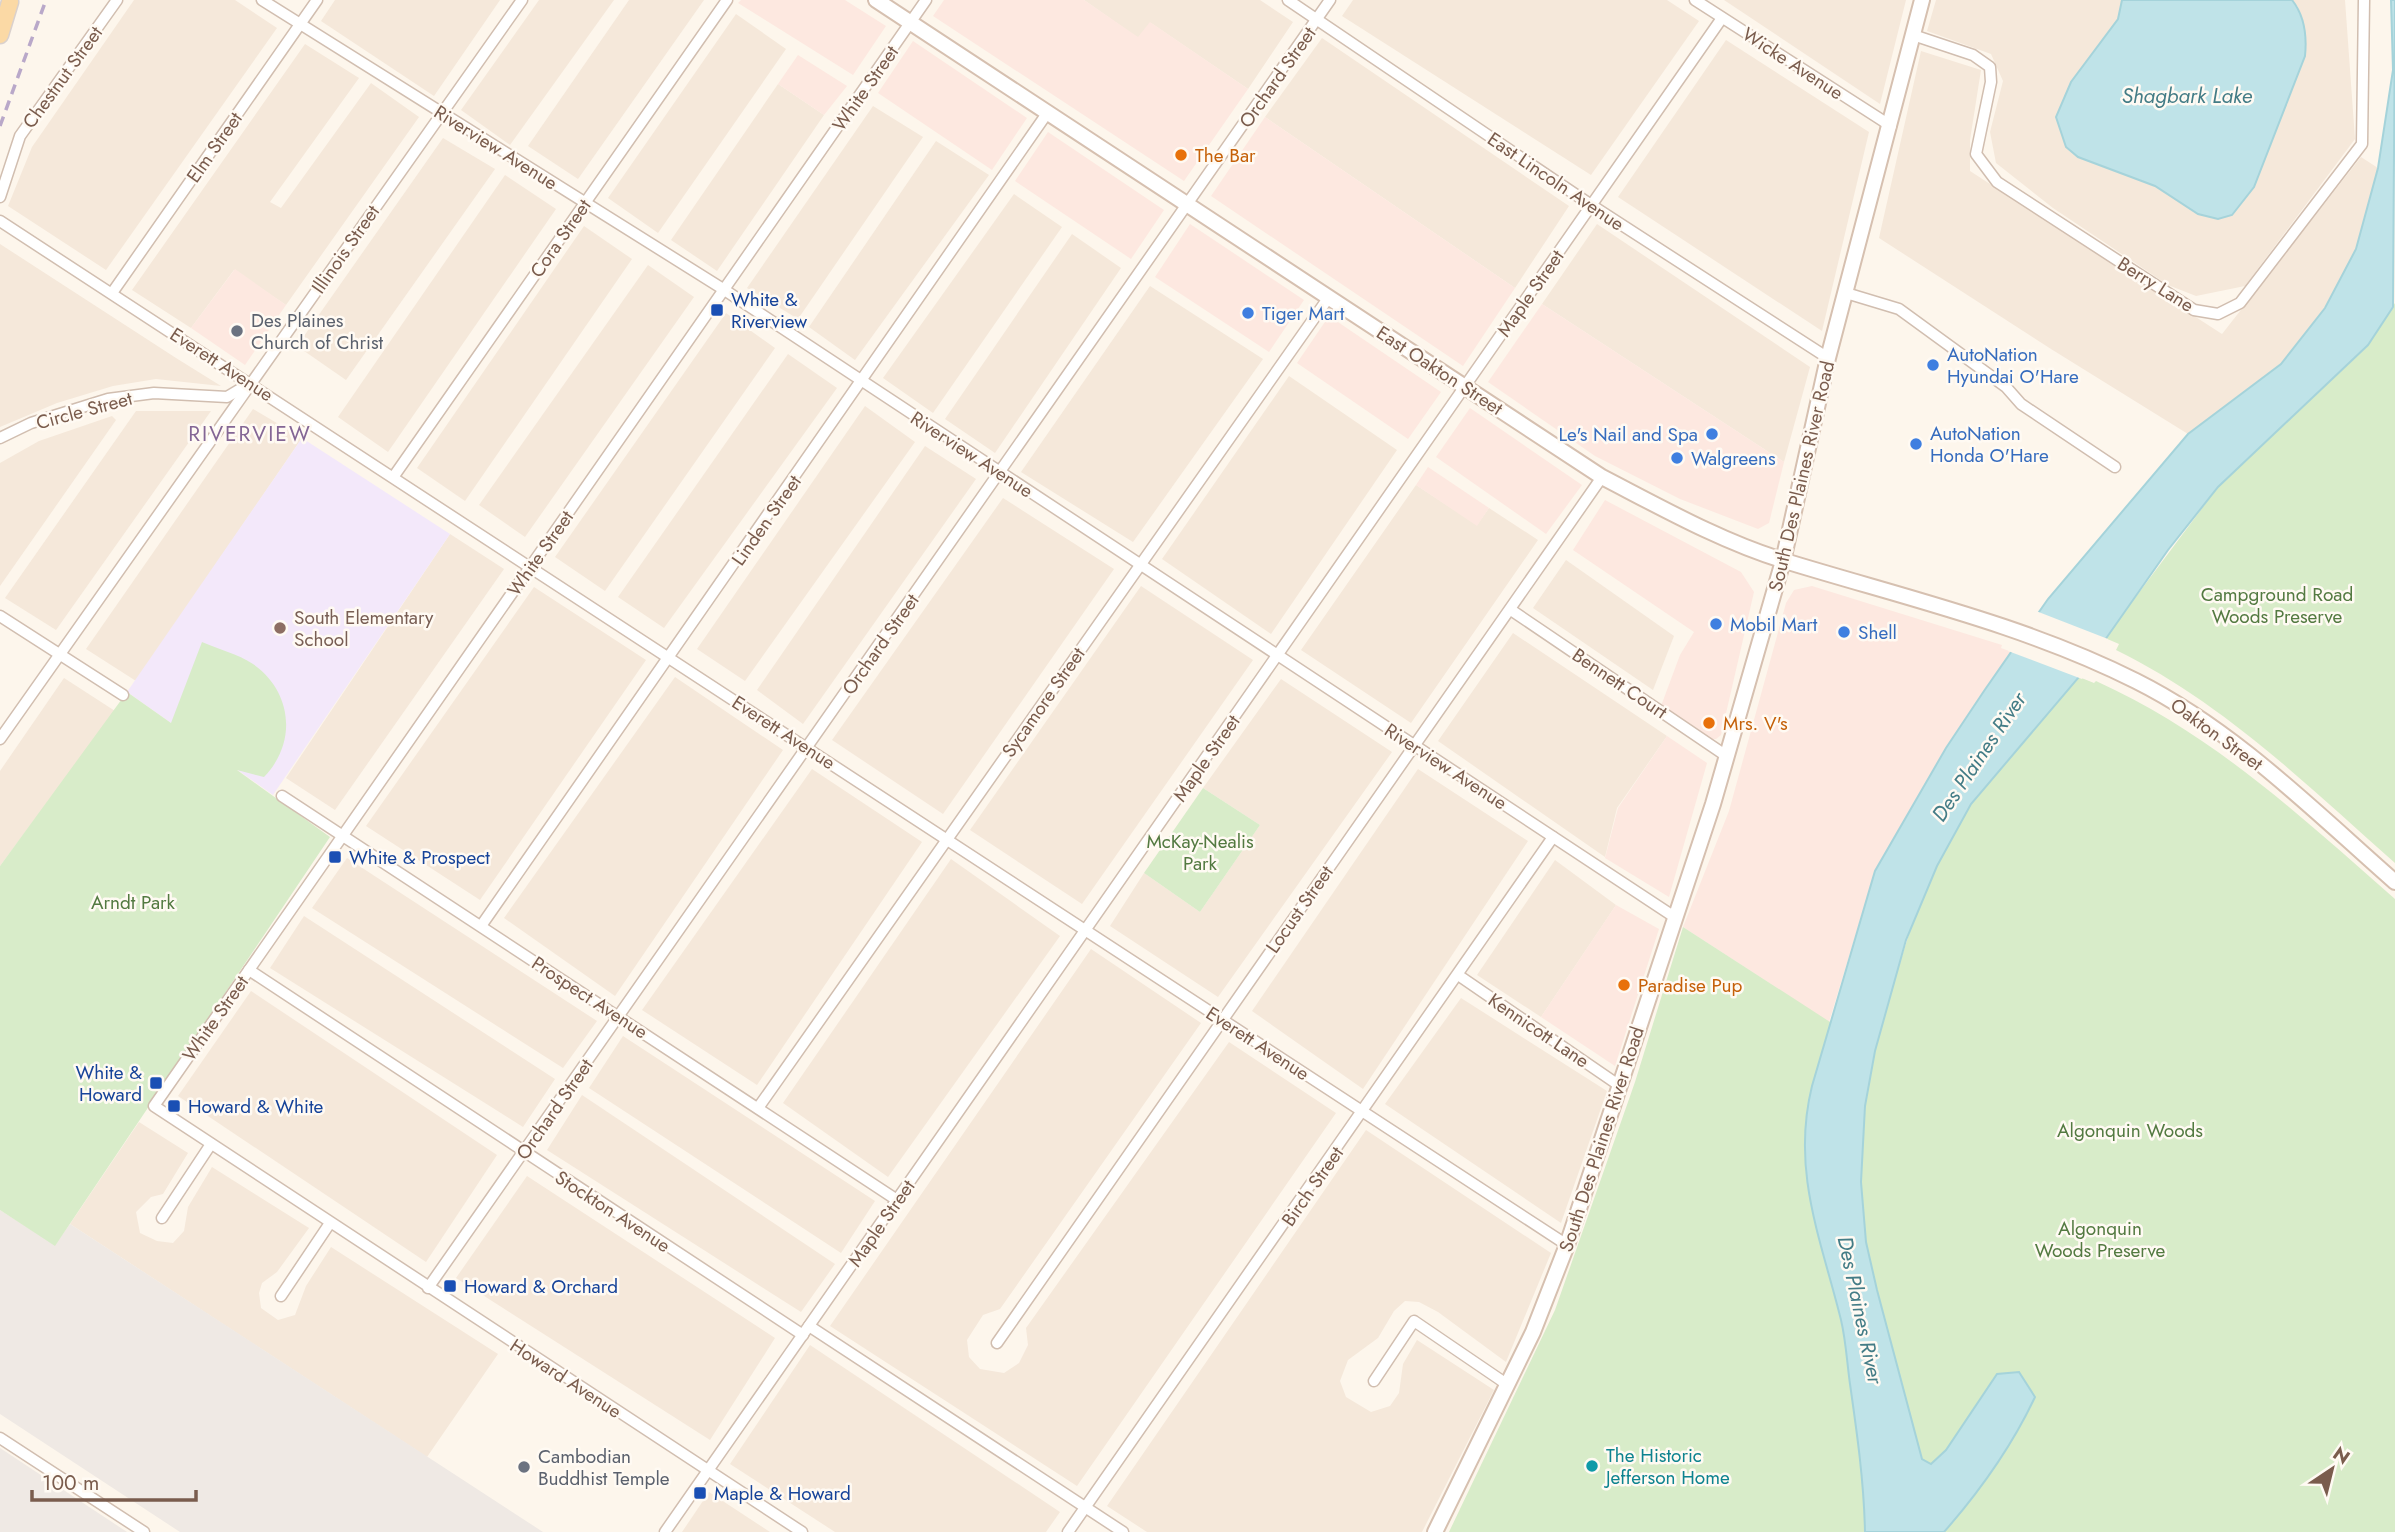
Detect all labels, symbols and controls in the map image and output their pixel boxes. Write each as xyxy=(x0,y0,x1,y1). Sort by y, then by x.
street label: Chestnut Street xyxy=(16,20,109,134)
street label: Orchard Street xyxy=(1233,21,1323,133)
street label: Wicke Avenue xyxy=(1737,21,1849,106)
street label: White Street xyxy=(826,40,905,137)
water label: Shagbark Lake xyxy=(2122,81,2253,111)
street label: Riverview Avenue xyxy=(429,99,563,196)
street label: Elm Street xyxy=(180,106,249,188)
street label: East Lincoln Avenue xyxy=(1482,126,1630,237)
place label: The Bar xyxy=(1195,142,1256,169)
marker: The Bar xyxy=(1173,147,1189,163)
street label: Cora Street xyxy=(524,193,598,283)
street label: Illinois Street xyxy=(305,199,386,299)
street label: Maple Street xyxy=(1491,244,1571,342)
street label: Berry Lane xyxy=(2112,250,2199,319)
place label: White & Riverview xyxy=(731,286,807,335)
place label: Tiger Mart xyxy=(1262,300,1345,327)
marker: White & Riverview xyxy=(709,302,725,318)
marker: Tiger Mart xyxy=(1240,305,1256,321)
place label: Des Plaines Church of Christ xyxy=(251,307,384,356)
street label: East Oakton Street xyxy=(1371,319,1509,422)
street label: Everett Avenue xyxy=(165,321,279,408)
marker: Des Plaines Church of Christ xyxy=(229,323,245,339)
place label: AutoNation Hyundai O'Hare xyxy=(1947,341,2079,390)
marker: AutoNation Hyundai O'Hare xyxy=(1925,357,1941,373)
street label: South Des Plaines River Road xyxy=(1762,358,1841,594)
street label: Circle Street xyxy=(33,385,136,436)
street label: Riverview Avenue xyxy=(905,405,1038,504)
district label: RIVERVIEW xyxy=(188,419,312,449)
place label: AutoNation Honda O'Hare xyxy=(1930,420,2049,469)
place label: Le's Nail and Spa xyxy=(1558,421,1698,448)
marker: Le's Nail and Spa xyxy=(1704,426,1720,442)
marker: AutoNation Honda O'Hare xyxy=(1908,436,1924,452)
place label: Walgreens xyxy=(1691,445,1776,472)
marker: Walgreens xyxy=(1669,450,1685,466)
street label: Linden Street xyxy=(725,469,808,571)
street label: White Street xyxy=(501,505,580,602)
park label: Campground Road Woods Preserve xyxy=(2201,581,2353,630)
street label: Orchard Street xyxy=(836,588,926,700)
place label: South Elementary School xyxy=(294,604,434,653)
place label: Mobil Mart xyxy=(1730,611,1818,638)
marker: Mobil Mart xyxy=(1708,616,1724,632)
place label: Shell xyxy=(1858,619,1897,646)
marker: South Elementary School xyxy=(272,620,288,636)
marker: Shell xyxy=(1836,624,1852,640)
street label: Sycamore Street xyxy=(995,641,1092,763)
street label: Bennett Court xyxy=(1567,642,1673,725)
water label: Des Plaines River xyxy=(1925,686,2034,828)
street label: Everett Avenue xyxy=(727,689,841,776)
street label: Oakton Street xyxy=(2165,692,2269,777)
street label: Maple Street xyxy=(1167,709,1247,807)
place label: Mrs. V's xyxy=(1723,710,1788,737)
marker: Mrs. V's xyxy=(1701,715,1717,731)
street label: Riverview Avenue xyxy=(1379,717,1512,816)
park label: McKay-Nealis Park xyxy=(1146,828,1254,877)
place label: White & Prospect xyxy=(349,844,490,871)
marker: White & Prospect xyxy=(327,849,343,865)
street label: Locust Street xyxy=(1259,860,1340,958)
park label: Arndt Park xyxy=(91,889,176,916)
street label: Prospect Avenue xyxy=(526,950,653,1045)
street label: White Street xyxy=(176,970,255,1067)
place label: Paradise Pup xyxy=(1638,972,1743,999)
marker: Paradise Pup xyxy=(1616,977,1632,993)
street label: Kennicott Lane xyxy=(1483,987,1595,1074)
street label: Everett Avenue xyxy=(1201,1000,1315,1087)
street label: South Des Plaines River Road xyxy=(1552,1023,1651,1255)
street label: Orchard Street xyxy=(510,1053,600,1165)
place label: White & Howard xyxy=(75,1059,142,1108)
marker: White & Howard xyxy=(148,1075,164,1091)
place label: Howard & White xyxy=(188,1093,324,1120)
marker: Howard & White xyxy=(166,1098,182,1114)
park label: Algonquin Woods xyxy=(2057,1117,2203,1144)
street label: Birch Street xyxy=(1275,1141,1350,1232)
street label: Stockton Avenue xyxy=(550,1164,676,1259)
street label: Maple Street xyxy=(842,1174,922,1272)
park label: Algonquin Woods Preserve xyxy=(2035,1215,2166,1264)
water label: Des Plaines River xyxy=(1830,1233,1890,1388)
place label: Howard & Orchard xyxy=(464,1273,618,1300)
marker: Howard & Orchard xyxy=(442,1278,458,1294)
street label: Howard Avenue xyxy=(505,1332,627,1425)
north arrow xyxy=(2297,1434,2367,1504)
text: N xyxy=(2328,1440,2355,1471)
place label: The Historic Jefferson Home xyxy=(1603,1442,1730,1491)
place label: Cambodian Buddhist Temple xyxy=(538,1443,670,1492)
scale bar xyxy=(32,1458,196,1502)
marker: The Historic Jefferson Home xyxy=(1584,1458,1600,1474)
marker: Cambodian Buddhist Temple xyxy=(516,1459,532,1475)
text: 100 m xyxy=(42,1468,99,1498)
place label: Maple & Howard xyxy=(714,1480,851,1507)
marker: Maple & Howard xyxy=(692,1485,708,1501)

